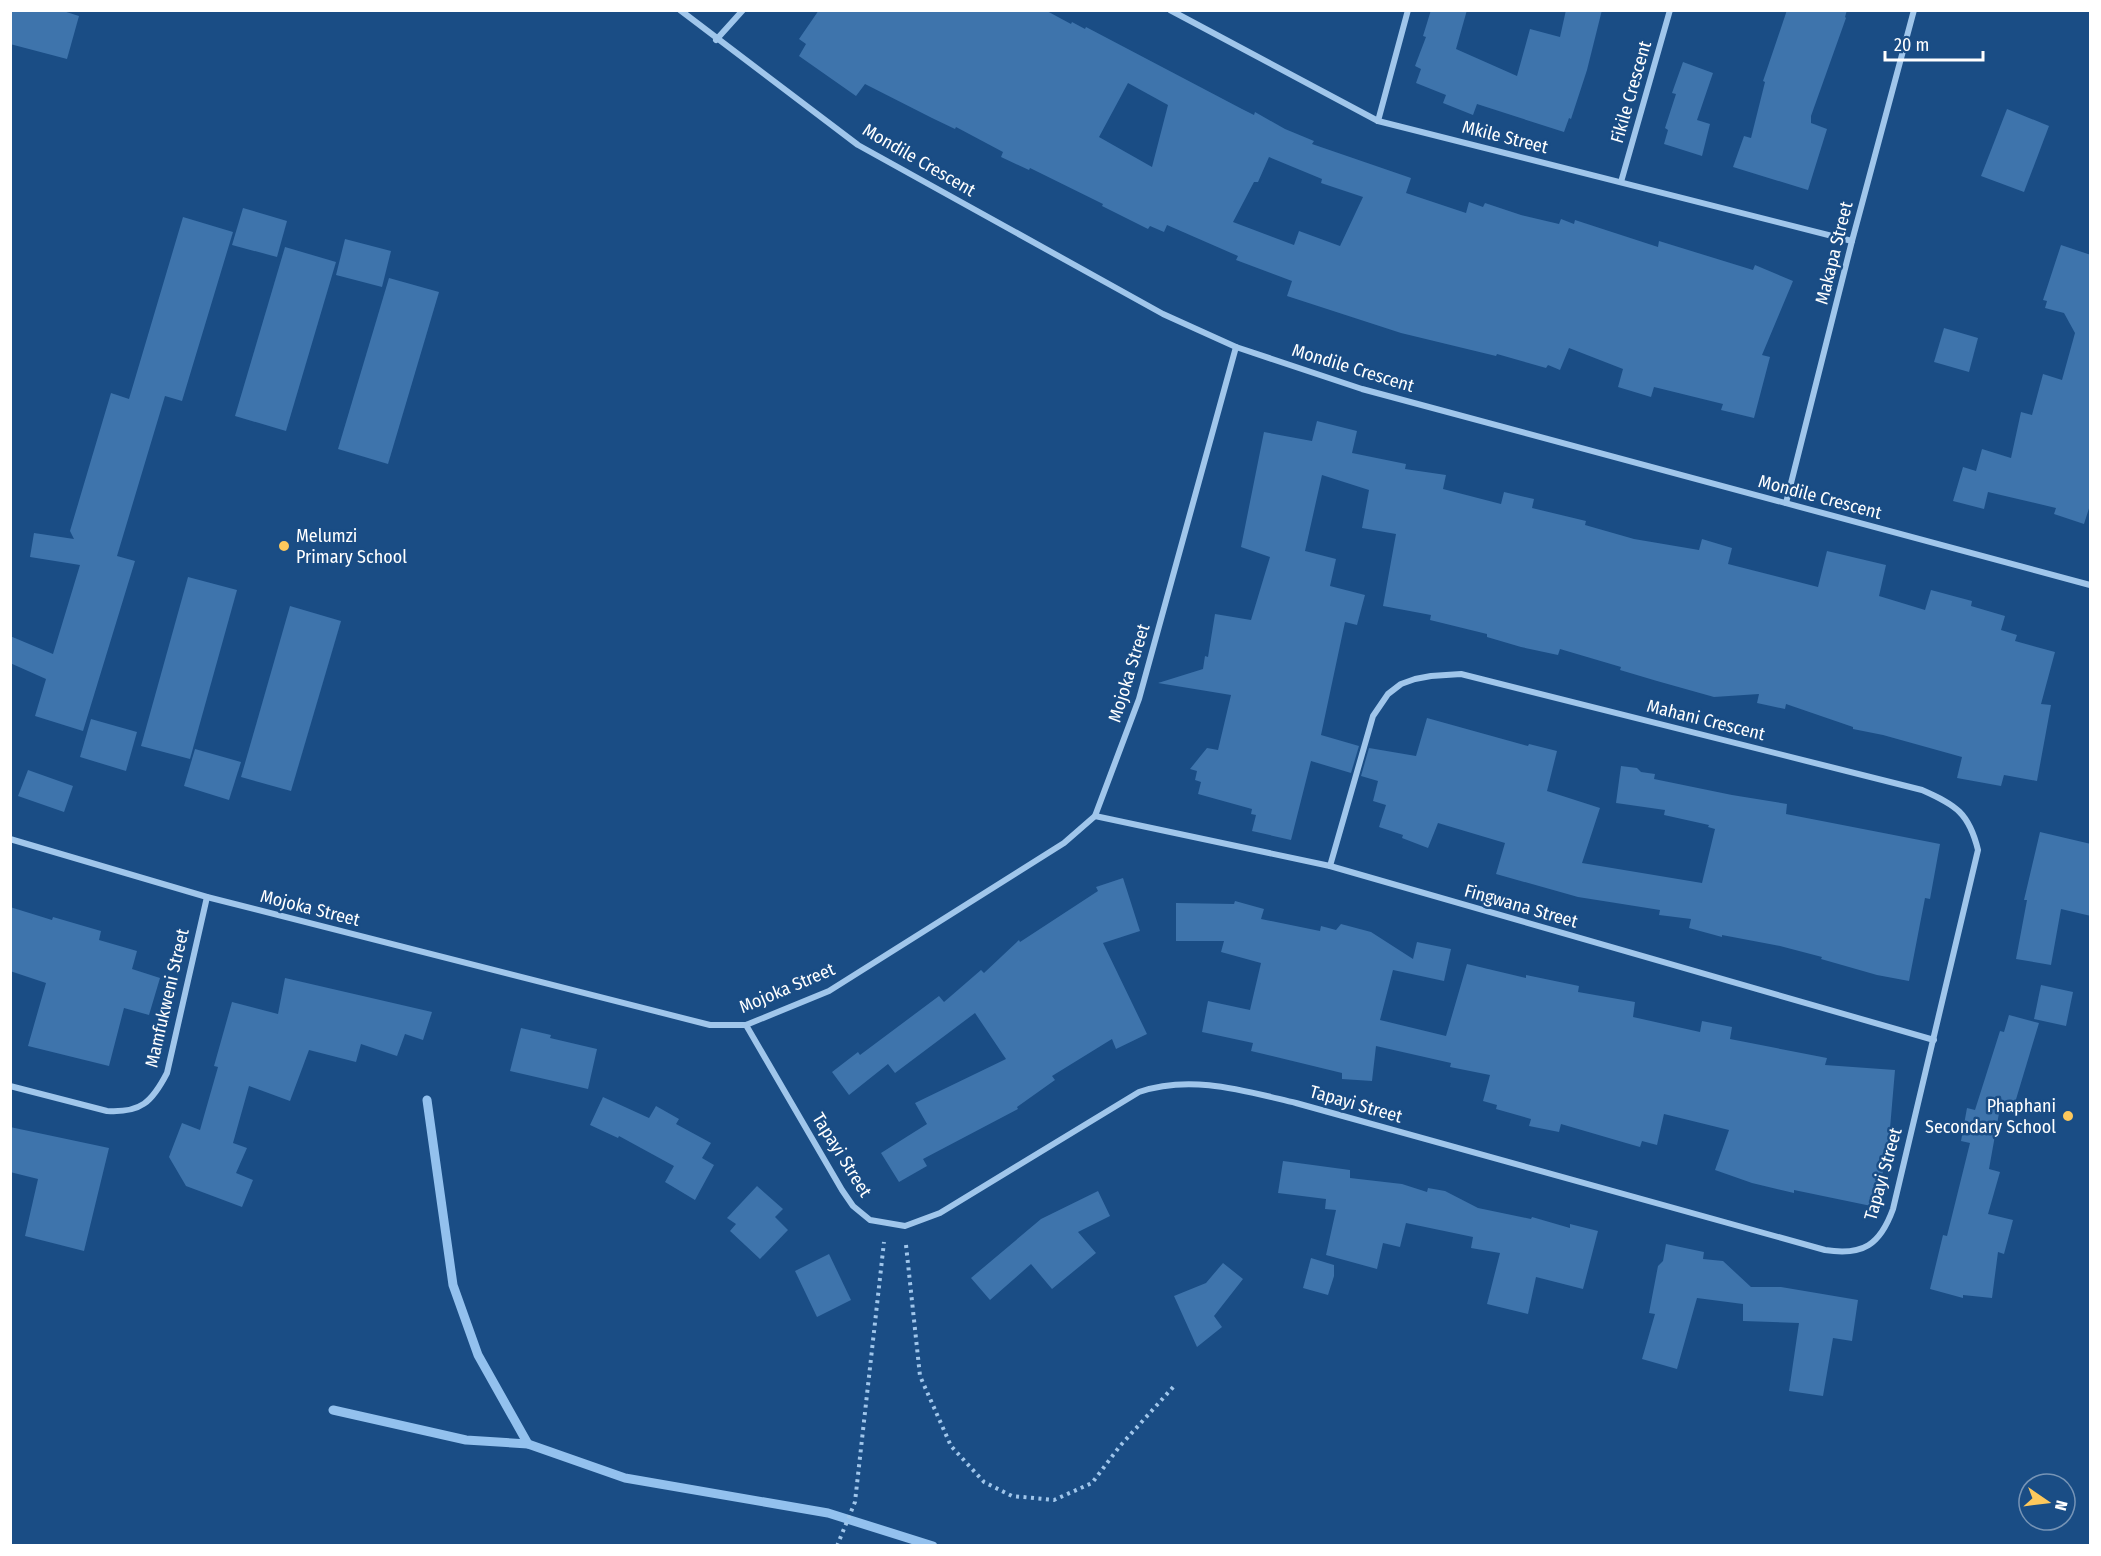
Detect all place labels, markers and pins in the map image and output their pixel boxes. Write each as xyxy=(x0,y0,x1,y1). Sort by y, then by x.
place label: Melumzi Primary School xyxy=(296,525,407,568)
marker: Melumzi Primary School xyxy=(277,539,291,553)
place label: Phaphani Secondary School xyxy=(1925,1095,2056,1138)
marker: Phaphani Secondary School xyxy=(2061,1109,2075,1123)

